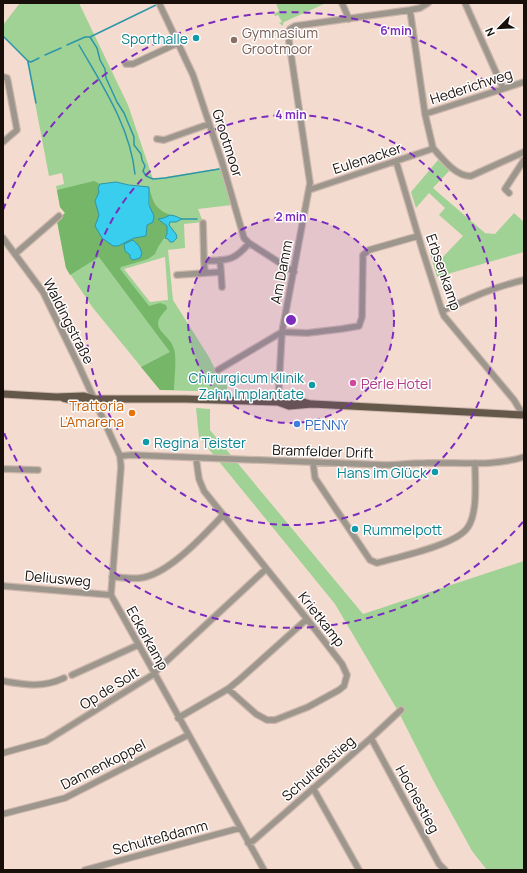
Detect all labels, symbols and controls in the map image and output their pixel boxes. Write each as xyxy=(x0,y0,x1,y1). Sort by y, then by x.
north arrow xyxy=(479,8,519,48)
text: 6 min xyxy=(380,22,412,39)
place label: Gymnasium Grootmoor xyxy=(242,23,318,58)
text: N xyxy=(481,26,498,39)
place label: Sporthalle xyxy=(121,29,188,48)
marker: Sporthalle xyxy=(191,33,201,43)
marker: Gymnasium Grootmoor xyxy=(229,35,239,45)
street label: Hederichweg xyxy=(427,64,515,108)
text: 4 min xyxy=(275,106,307,123)
street label: Grootmoor xyxy=(208,107,248,179)
street label: Eulenacker xyxy=(330,138,404,178)
text: 2 min xyxy=(275,208,307,225)
street label: Erbsenkamp xyxy=(422,231,466,313)
street label: Am Damm xyxy=(266,238,296,305)
street label: Waldingstraße xyxy=(39,275,99,367)
centre of rings xyxy=(284,313,298,327)
place label: Chirurgicum Klinik Zahn Implantate xyxy=(189,368,305,403)
place label: Perle Hotel xyxy=(361,374,432,393)
marker: Perle Hotel xyxy=(348,378,358,388)
marker: Chirurgicum Klinik Zahn Implantate xyxy=(307,380,317,390)
place label: Trattoria L'Amarena xyxy=(60,396,124,431)
marker: Trattoria L'Amarena xyxy=(127,408,137,418)
place label: PENNY xyxy=(305,415,349,434)
marker: PENNY xyxy=(292,419,302,429)
place label: Regina Teister xyxy=(154,433,246,452)
marker: Regina Teister xyxy=(141,437,151,447)
street label: Bramfelder Drift xyxy=(272,440,375,462)
place label: Hans im Glück xyxy=(337,463,428,482)
marker: Hans im Glück xyxy=(430,467,440,477)
place label: Rummelpott xyxy=(363,520,442,539)
marker: Rummelpott xyxy=(350,524,360,534)
street label: Deliusweg xyxy=(24,566,92,590)
street label: Krietkamp xyxy=(294,587,350,651)
street label: Eckerkamp xyxy=(123,602,173,674)
street label: Op de Solt xyxy=(76,662,142,714)
street label: Schulteßstieg xyxy=(277,731,359,805)
street label: Dannenkoppel xyxy=(57,734,149,794)
street label: Hochestieg xyxy=(392,762,444,836)
street label: Schulteßdamm xyxy=(110,815,210,859)

